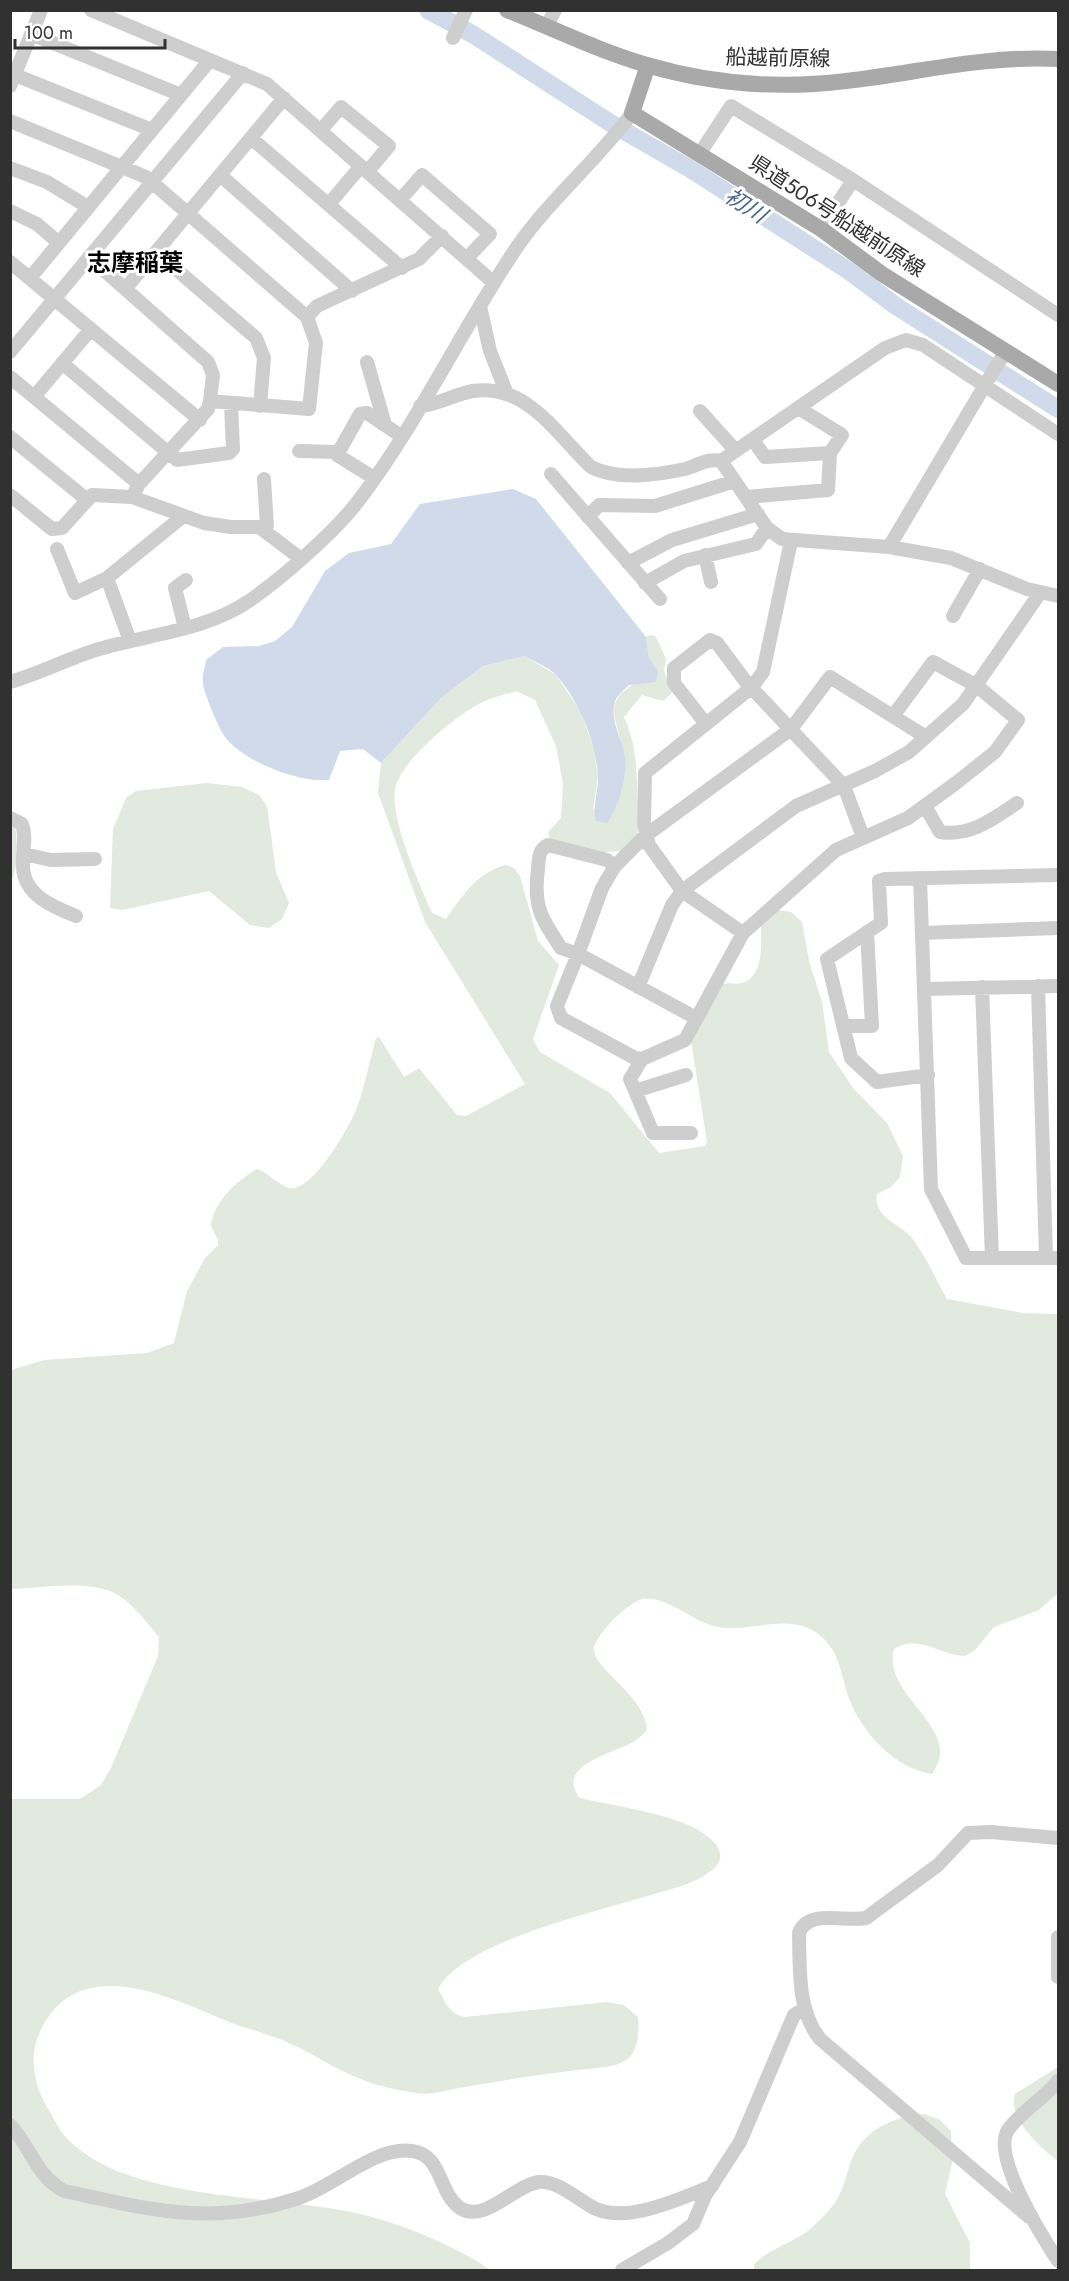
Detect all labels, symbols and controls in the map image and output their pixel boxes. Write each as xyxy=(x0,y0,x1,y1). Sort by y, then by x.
scale bar xyxy=(15,12,165,50)
text: 100 m xyxy=(24,20,73,46)
street label: 船越前原線 xyxy=(725,42,831,74)
street label: 県道506号船越前原線 xyxy=(743,148,931,284)
water label: 初川 xyxy=(719,180,775,231)
district label: 志摩稲葉 xyxy=(87,245,183,280)

